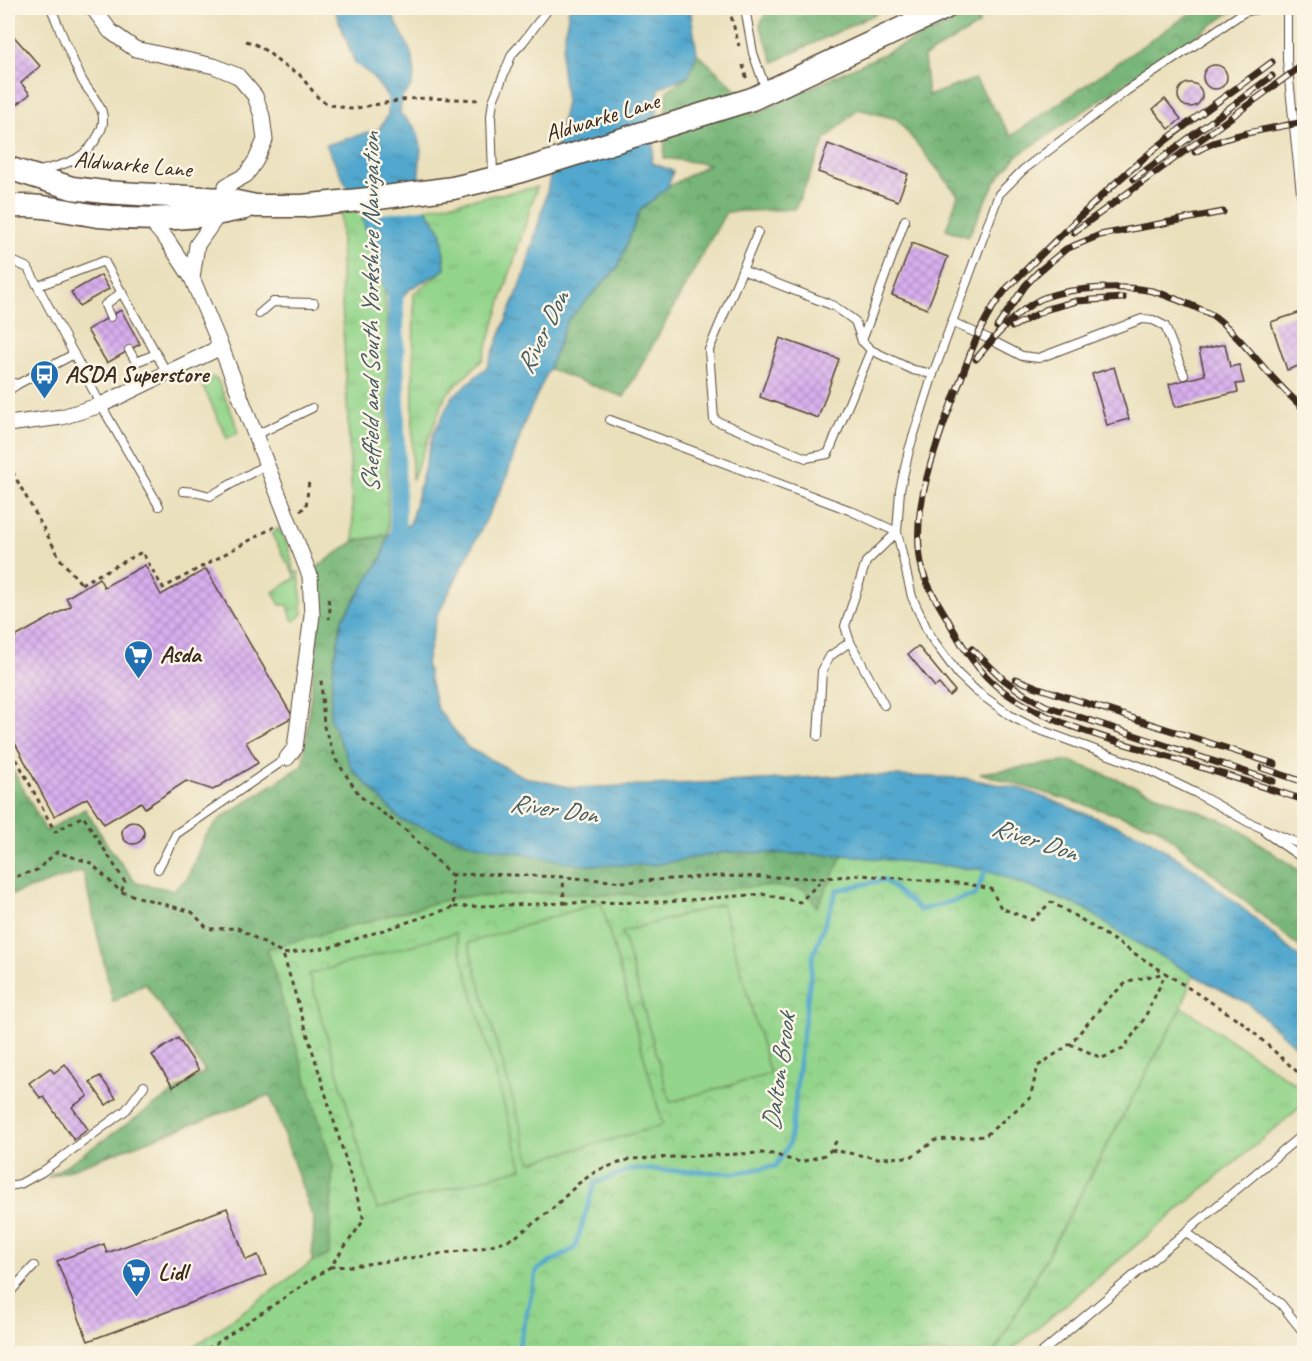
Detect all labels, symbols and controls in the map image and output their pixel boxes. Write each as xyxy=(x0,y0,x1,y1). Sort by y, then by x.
street label: Aldwarke Lane xyxy=(541,85,665,149)
water label: Sheffield and South Yorkshire Navigation xyxy=(354,131,387,493)
street label: Aldwarke Lane xyxy=(73,144,195,184)
water label: River Don xyxy=(508,284,578,379)
bus stop icon: ASDA Superstore xyxy=(28,358,60,400)
place label: ASDA Superstore xyxy=(65,359,210,389)
supermarket icon: Asda xyxy=(123,638,155,680)
place label: Asda xyxy=(160,639,203,669)
water label: River Don xyxy=(508,786,602,831)
water label: River Don xyxy=(988,810,1084,869)
water label: Dalton Brook xyxy=(754,1007,804,1132)
supermarket icon: Lidl xyxy=(121,1256,153,1298)
place label: Lidl xyxy=(158,1257,192,1287)

